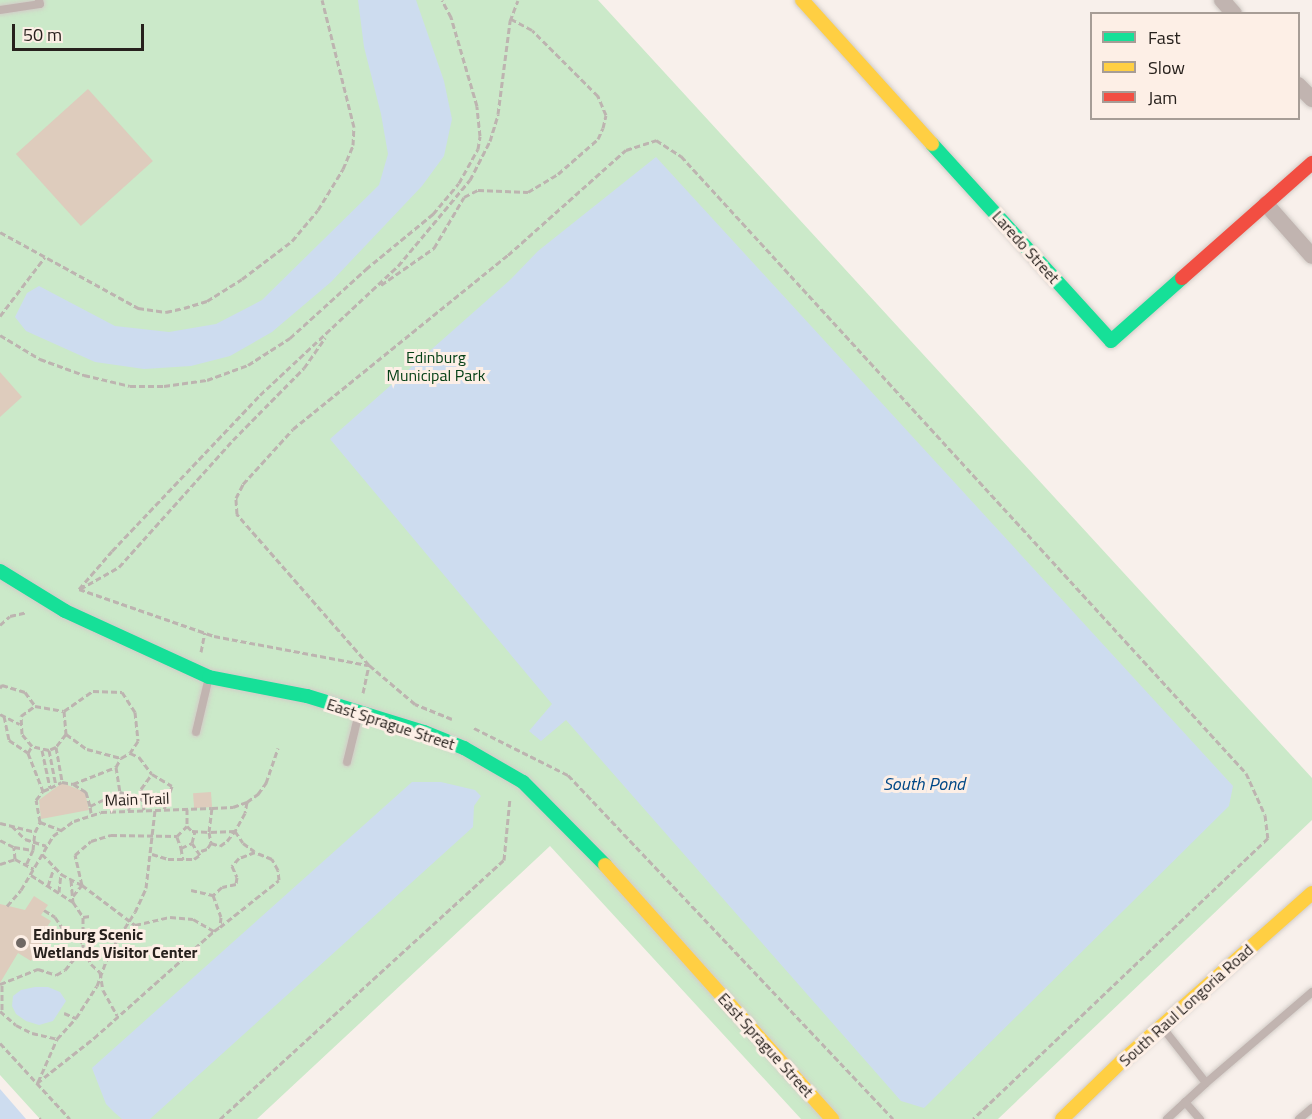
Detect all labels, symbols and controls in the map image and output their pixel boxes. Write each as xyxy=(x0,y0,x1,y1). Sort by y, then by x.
scale bar xyxy=(15,12,147,50)
legend xyxy=(1090,12,1300,120)
text: 50 m xyxy=(23,21,62,48)
text: Fast xyxy=(1148,24,1181,51)
text: Slow xyxy=(1148,54,1185,81)
text: Jam xyxy=(1148,84,1177,111)
street label: Laredo Street xyxy=(988,207,1064,287)
park label: Edinburg Municipal Park xyxy=(387,347,485,385)
street label: East Sprague Street xyxy=(324,694,458,754)
water label: South Pond xyxy=(883,773,965,795)
street label: Main Trail xyxy=(104,788,170,810)
place label: Edinburg Scenic Wetlands Visitor Center xyxy=(33,924,198,962)
marker: Edinburg Scenic Wetlands Visitor Center xyxy=(14,936,28,950)
street label: South Raul Longoria Road xyxy=(1115,940,1257,1070)
street label: East Sprague Street xyxy=(714,989,818,1101)

